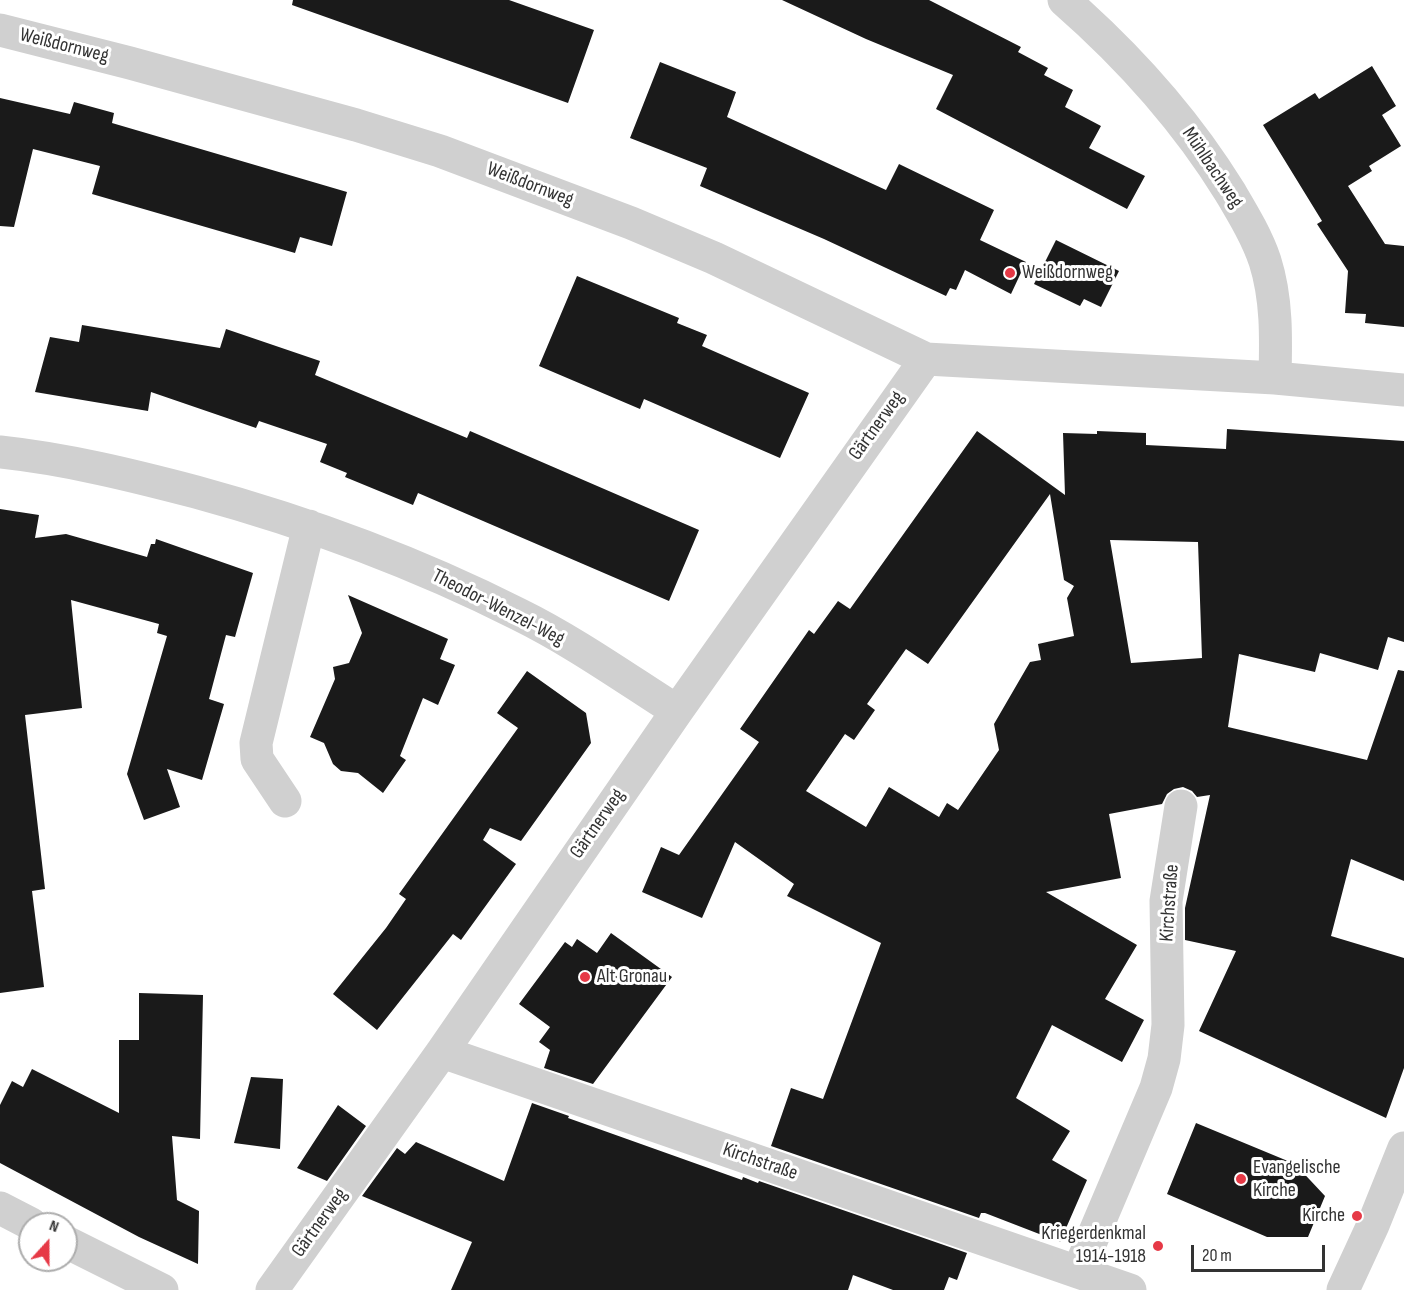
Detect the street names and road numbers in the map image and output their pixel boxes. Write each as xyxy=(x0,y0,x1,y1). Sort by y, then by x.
street label: Weißdornweg xyxy=(17,23,111,69)
street label: Mühlbachweg xyxy=(1176,123,1248,213)
street label: Weißdornweg xyxy=(483,158,577,212)
street label: Gärtnerweg xyxy=(844,387,910,465)
street label: Theodor-Wenzel-Weg xyxy=(428,564,568,652)
street label: Gärtnerweg xyxy=(565,785,631,863)
street label: Kirchstraße xyxy=(1155,863,1185,943)
street label: Kirchstraße xyxy=(719,1138,801,1186)
street label: Gärtnerweg xyxy=(287,1184,353,1262)

